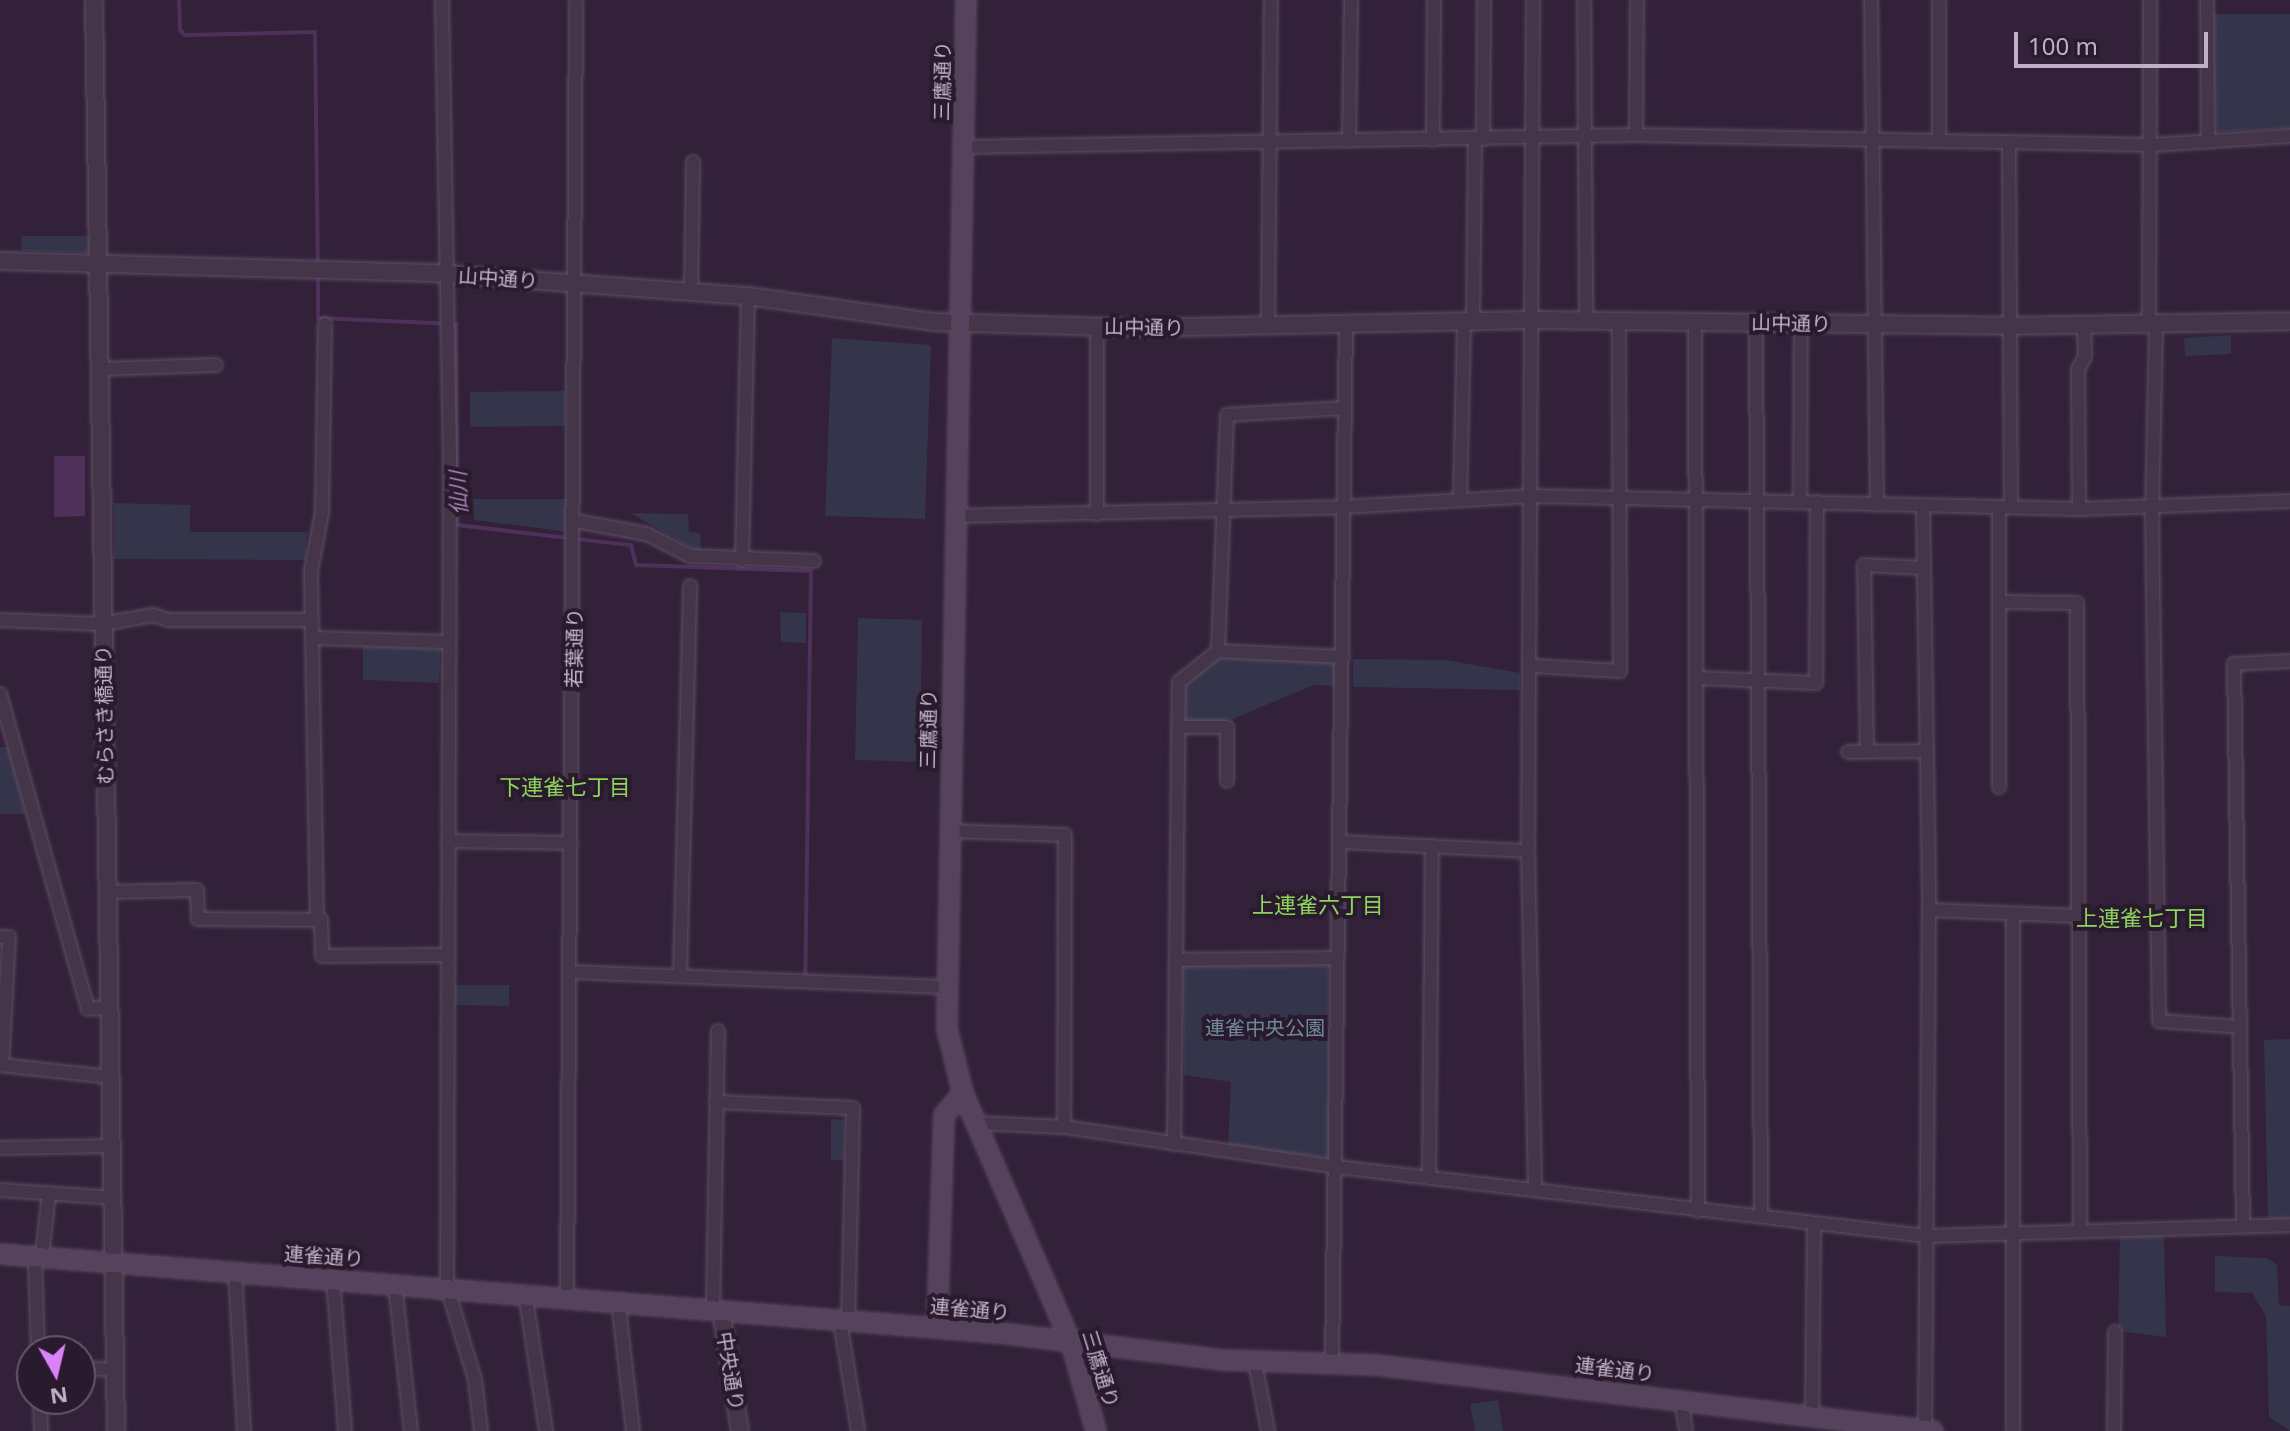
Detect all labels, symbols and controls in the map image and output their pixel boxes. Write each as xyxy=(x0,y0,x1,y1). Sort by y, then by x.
scale bar xyxy=(2018,16,2212,66)
text: 100 m xyxy=(2028,29,2098,62)
street label: 三鷹通り xyxy=(929,41,955,121)
street label: 山中通り xyxy=(457,263,539,293)
street label: 山中通り xyxy=(1751,310,1831,336)
street label: 山中通り xyxy=(1104,314,1184,340)
water label: 仙川 xyxy=(444,471,472,515)
street label: 若葉通り xyxy=(561,608,587,688)
street label: むらさき橋通り xyxy=(91,645,117,785)
street label: 三鷹通り xyxy=(915,689,941,769)
district label: 下連雀七丁目 xyxy=(499,774,631,800)
district label: 上連雀六丁目 xyxy=(1252,892,1384,918)
district label: 上連雀七丁目 xyxy=(2076,905,2208,931)
park label: 連雀中央公園 xyxy=(1205,1015,1325,1039)
street label: 連雀通り xyxy=(283,1241,365,1271)
street label: 連雀通り xyxy=(929,1294,1011,1324)
street label: 三鷹通り xyxy=(1078,1327,1124,1411)
street label: 中央通り xyxy=(713,1330,749,1412)
north arrow xyxy=(16,1335,96,1415)
street label: 連雀通り xyxy=(1574,1352,1656,1386)
text: N xyxy=(48,1381,70,1413)

